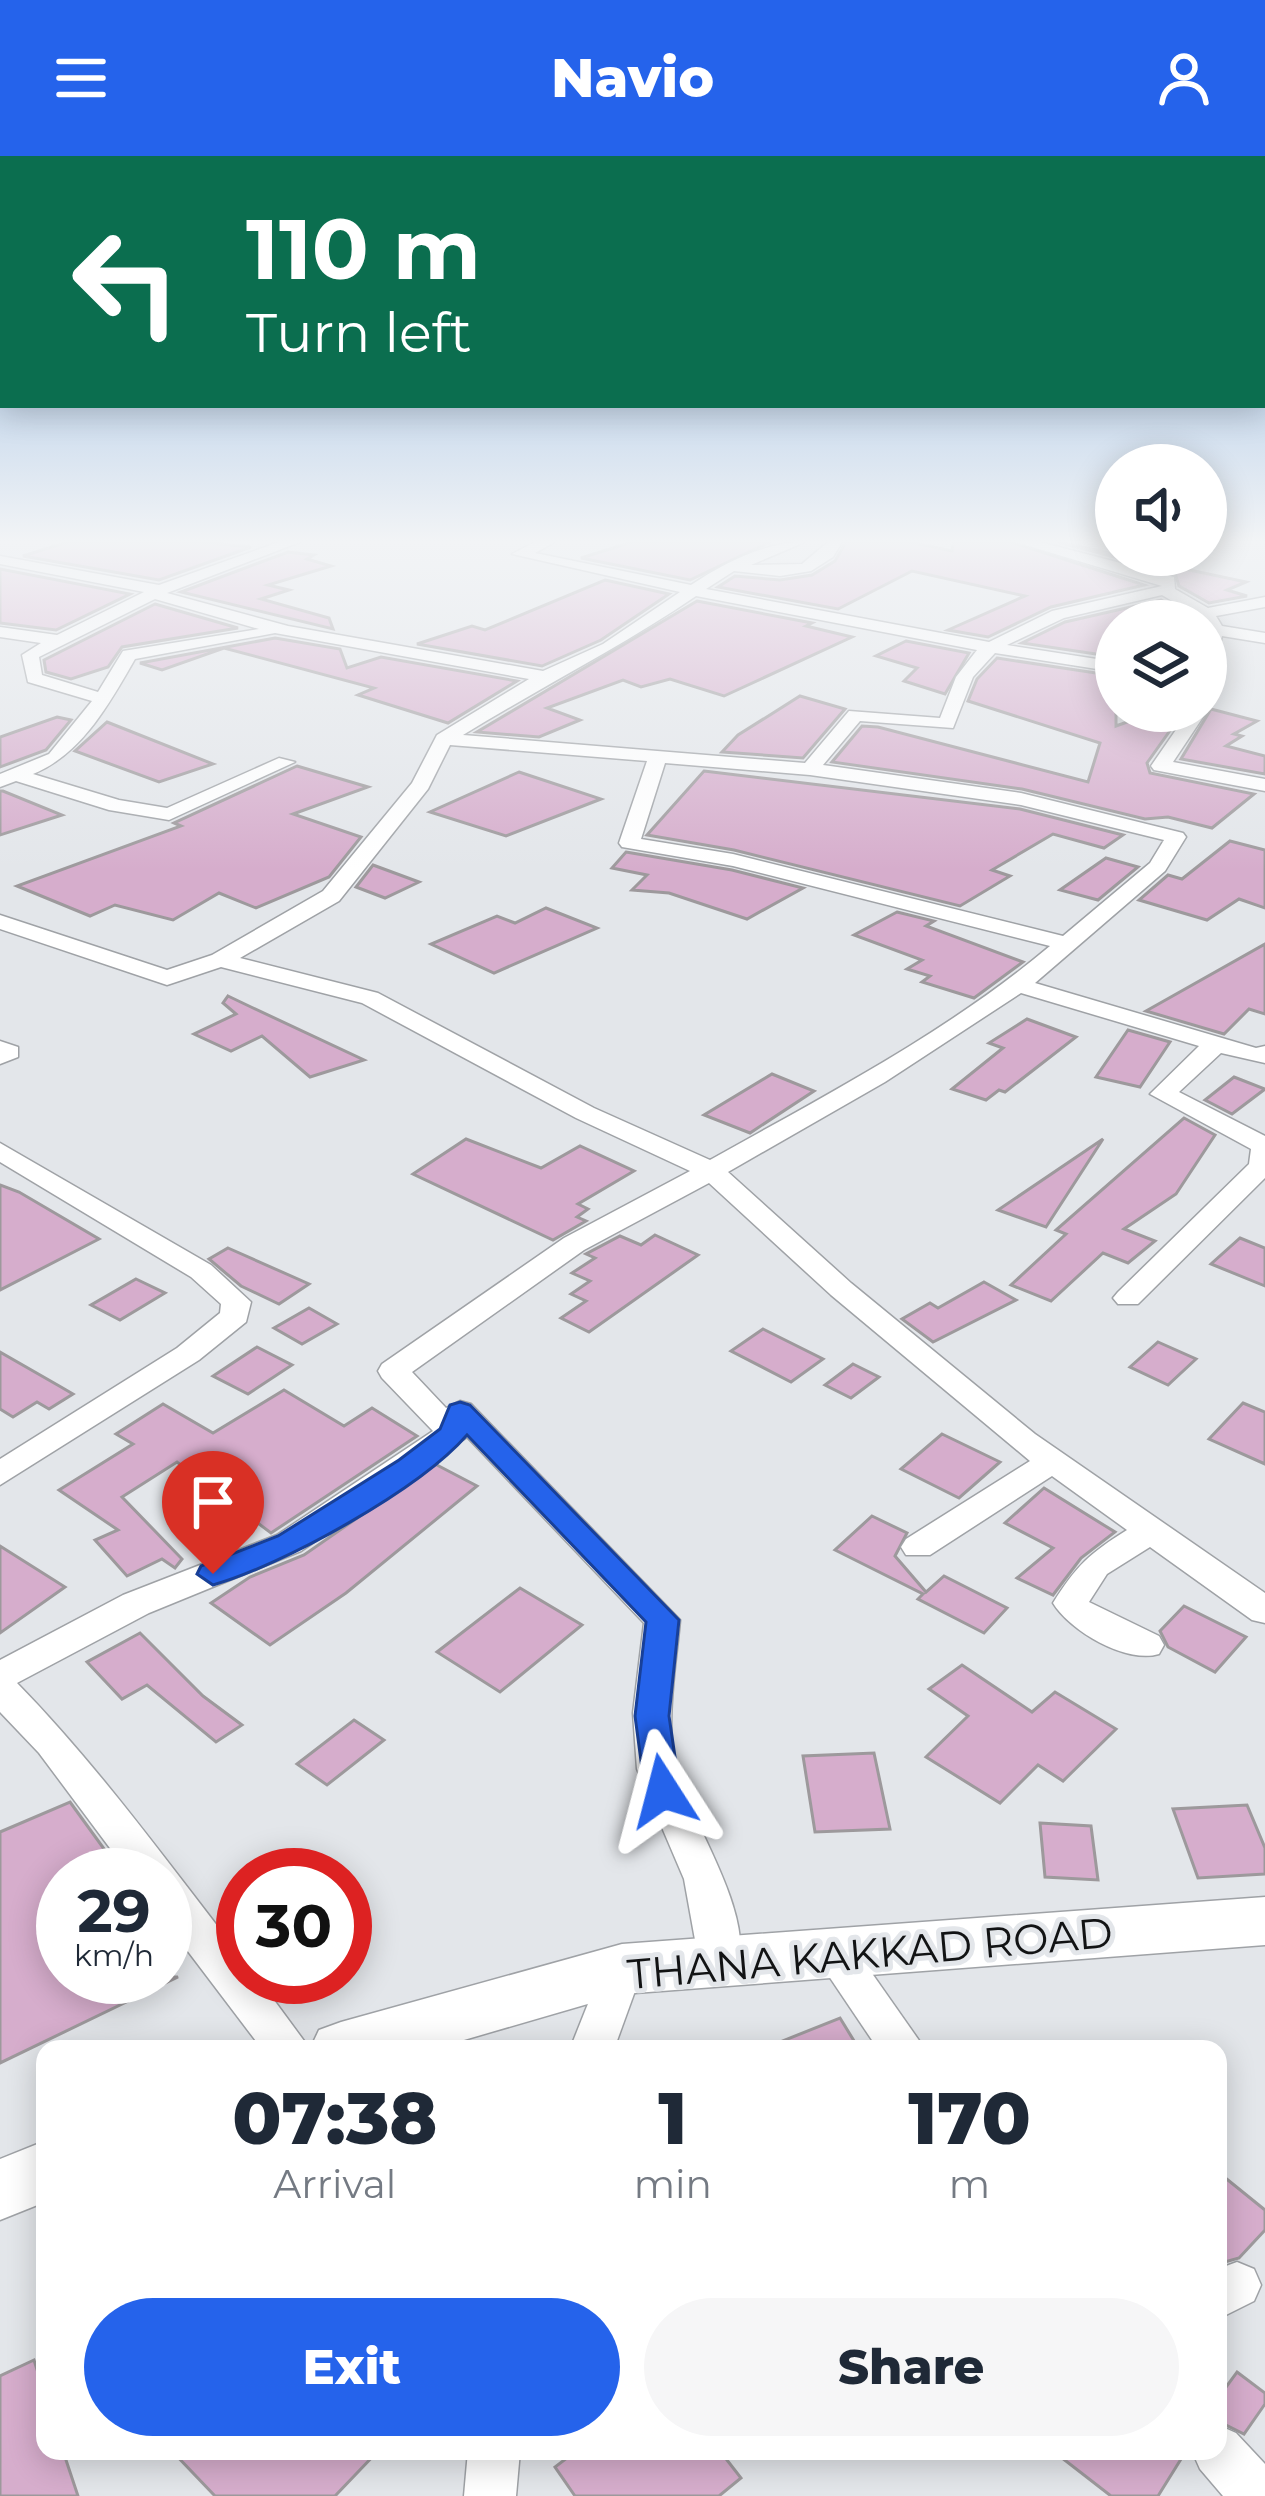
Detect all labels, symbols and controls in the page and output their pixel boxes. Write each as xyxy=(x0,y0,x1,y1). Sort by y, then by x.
icon: menu xyxy=(48,45,114,111)
text: Navio xyxy=(551,45,714,111)
icon: person xyxy=(1151,45,1217,111)
text: 110 m xyxy=(246,198,481,300)
icon: left xyxy=(48,204,204,360)
text: Turn left xyxy=(246,300,472,366)
map controls xyxy=(1095,444,1227,732)
button: sound xyxy=(1095,444,1227,576)
button: layers xyxy=(1095,600,1227,732)
pin xyxy=(162,1451,264,1574)
icon: arrive xyxy=(180,1469,246,1535)
position arrow xyxy=(600,1728,726,1854)
speed limit sign: 30 xyxy=(216,1848,372,2004)
text: 29 xyxy=(77,1874,151,1947)
street label: THANA KAKKAD ROAD xyxy=(625,1906,1115,2000)
text: km/h xyxy=(74,1937,154,1974)
text: 07:38 xyxy=(232,2074,437,2162)
text: 1 xyxy=(658,2074,687,2162)
text: 170 xyxy=(908,2074,1031,2162)
text: Arrival xyxy=(273,2160,396,2208)
text: min xyxy=(634,2160,712,2208)
text: m xyxy=(949,2160,990,2208)
button: Exit xyxy=(84,2298,620,2436)
button: Share xyxy=(644,2298,1179,2436)

